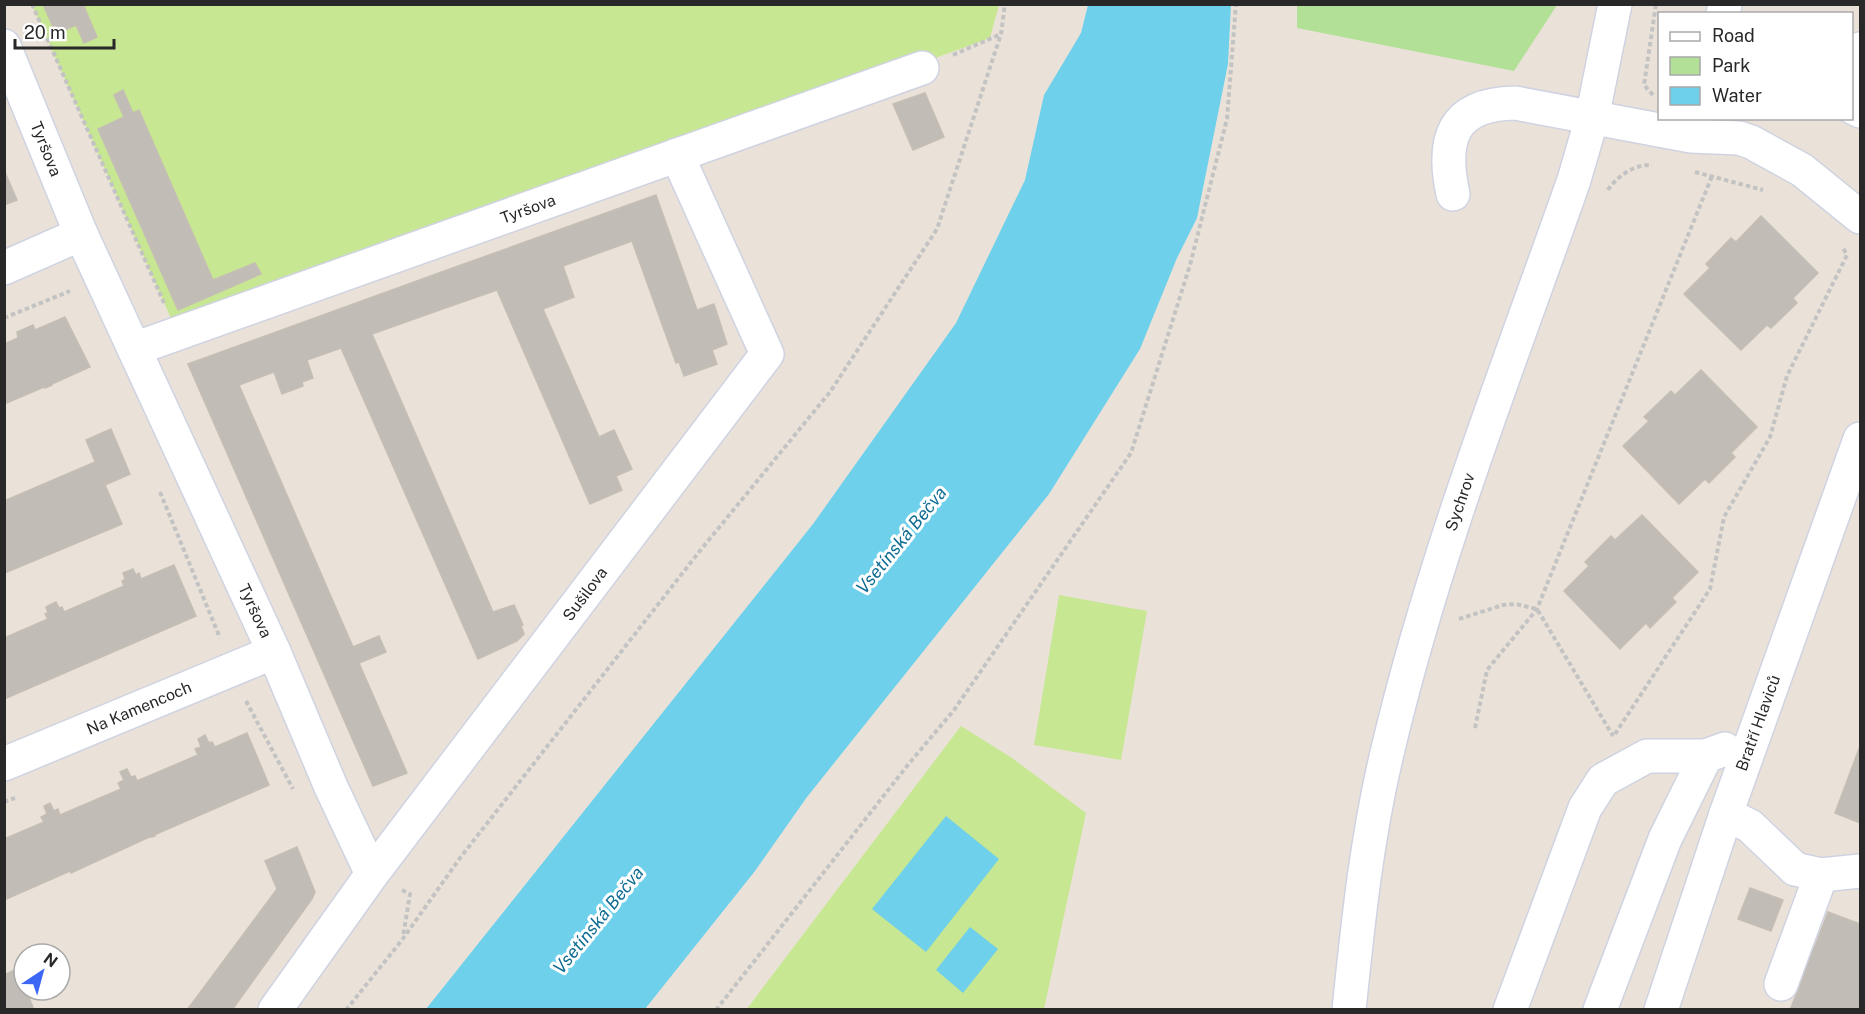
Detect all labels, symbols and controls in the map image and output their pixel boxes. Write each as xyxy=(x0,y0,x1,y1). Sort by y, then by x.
scale bar xyxy=(15,12,114,50)
legend xyxy=(1658,12,1853,120)
text: 20 m xyxy=(24,22,66,43)
text: Road xyxy=(1712,25,1755,46)
text: Park xyxy=(1712,55,1750,76)
text: Water xyxy=(1712,85,1762,106)
street label: Tyršova xyxy=(26,119,66,179)
street label: Tyršova xyxy=(498,190,558,228)
street label: Sychrov xyxy=(1441,470,1479,534)
water label: Vsetínská Bečva xyxy=(851,482,951,598)
street label: Sušilova xyxy=(559,563,611,625)
street label: Tyršova xyxy=(234,581,276,641)
street label: Bratří Hlaviců xyxy=(1732,672,1784,774)
street label: Na Kamencoch xyxy=(84,677,194,739)
water label: Vsetínská Bečva xyxy=(548,862,648,978)
north arrow xyxy=(12,942,72,1002)
text: N xyxy=(40,949,61,972)

